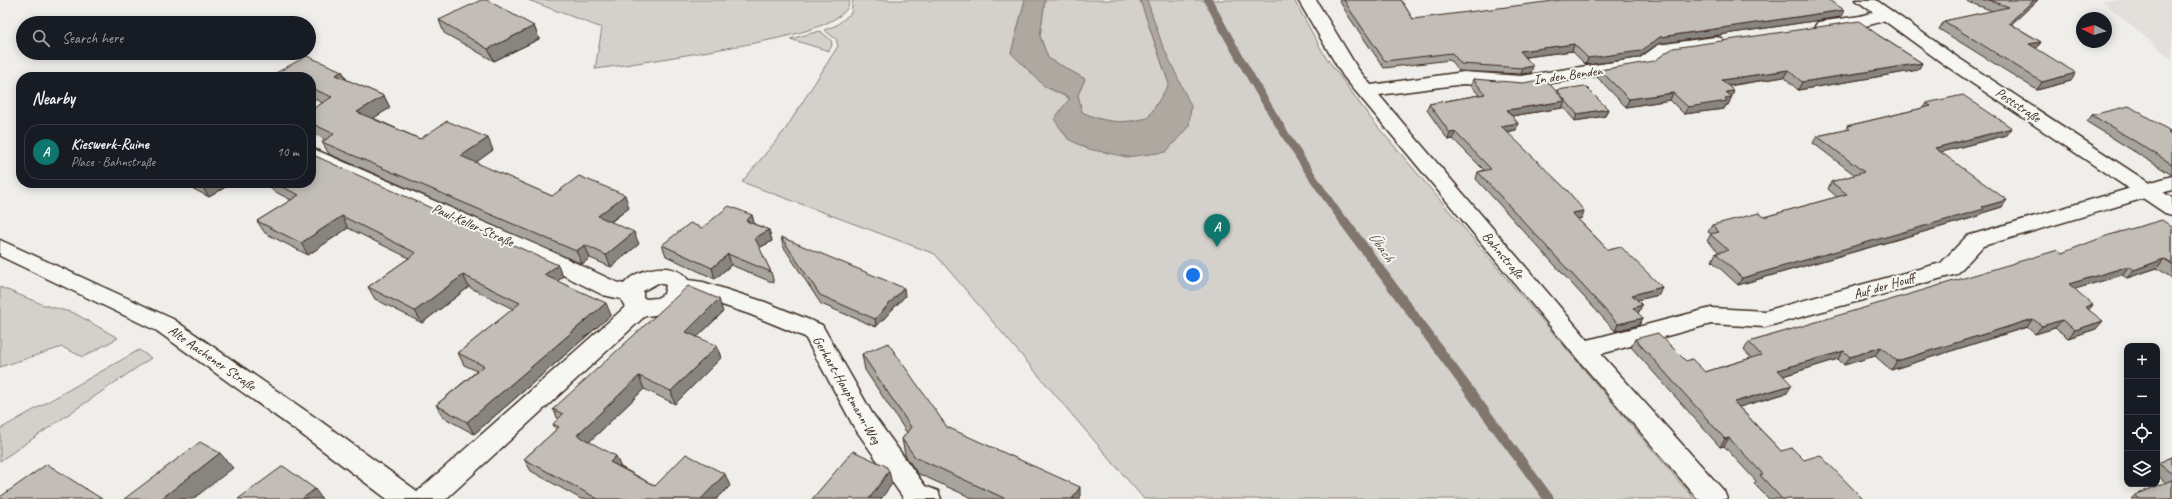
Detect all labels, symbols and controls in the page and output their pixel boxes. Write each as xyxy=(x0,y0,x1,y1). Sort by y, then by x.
north arrow xyxy=(2076,12,2112,48)
search box xyxy=(16,16,316,60)
icon: search xyxy=(30,27,52,49)
text: Search here xyxy=(62,29,123,48)
street label: In den Benden xyxy=(1532,62,1604,88)
street label: Poststraße xyxy=(1992,84,2045,127)
text: Nearby xyxy=(32,88,75,109)
text: Kieswerk-Ruine xyxy=(71,135,149,154)
text: A xyxy=(43,144,49,160)
text: 10 m xyxy=(277,144,299,160)
text: Place · Bahnstraße xyxy=(71,154,155,170)
street label: Paul-Keller-Straße xyxy=(430,200,518,251)
pin: A xyxy=(1204,214,1230,247)
water label: Übach xyxy=(1364,228,1399,267)
street label: Bahnstraße xyxy=(1478,228,1529,283)
your location xyxy=(1183,265,1203,285)
street label: Auf der Houff xyxy=(1851,268,1920,303)
street label: Alte Aachener Straße xyxy=(165,322,260,395)
street label: Gerhart-Hauptmann-Weg xyxy=(809,333,885,448)
map controls xyxy=(2124,343,2160,487)
button: + xyxy=(2124,343,2160,379)
button: − xyxy=(2124,379,2160,415)
button: locate xyxy=(2124,415,2160,451)
button: layers xyxy=(2124,451,2160,487)

